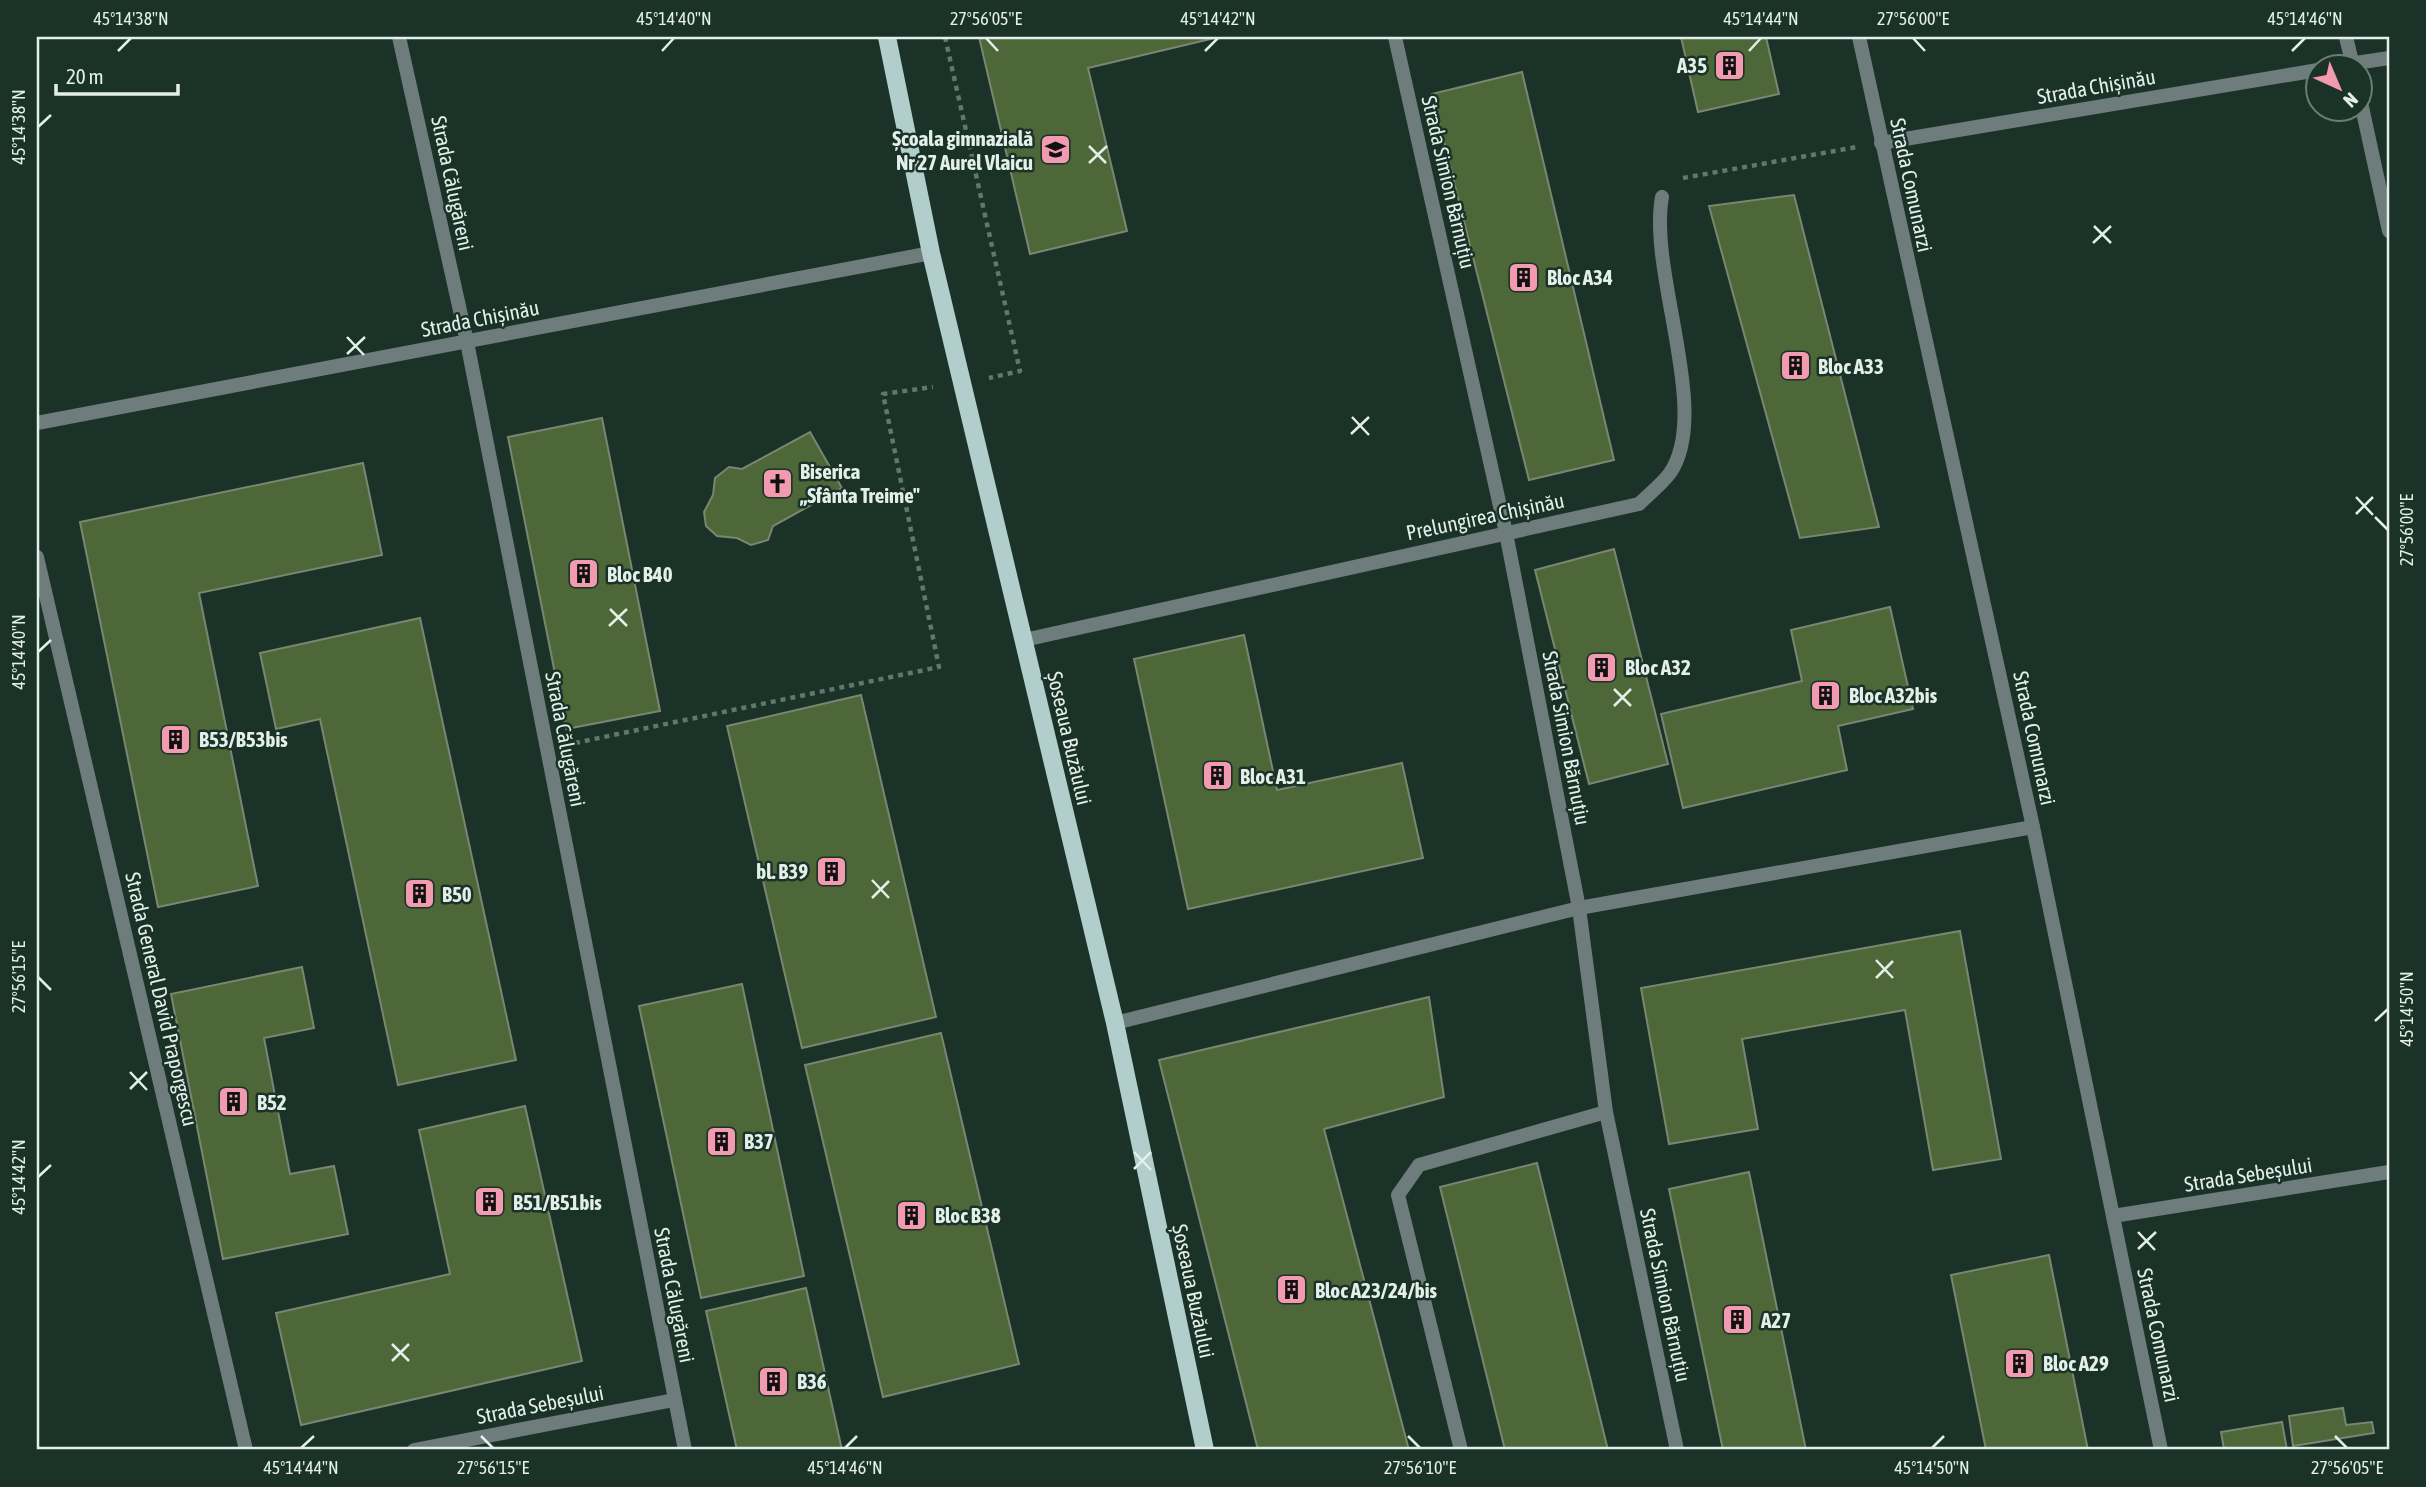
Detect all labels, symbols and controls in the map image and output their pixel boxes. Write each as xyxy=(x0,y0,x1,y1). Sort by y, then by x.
text: 45°14'38"N xyxy=(93,8,169,29)
text: 45°14'40"N xyxy=(636,8,712,29)
text: 27°56'05"E xyxy=(950,8,1022,29)
text: 45°14'42"N xyxy=(1180,8,1256,29)
text: 45°14'44"N xyxy=(1723,8,1799,29)
text: 27°56'00"E xyxy=(1877,8,1949,29)
text: 45°14'46"N xyxy=(2267,8,2343,29)
building icon: A35 xyxy=(1713,48,1747,82)
scale bar xyxy=(56,52,178,96)
north arrow xyxy=(2304,52,2374,122)
place label: A35 xyxy=(1676,53,1707,77)
text: 20 m xyxy=(66,64,104,88)
street label: Strada Chișinău xyxy=(2035,64,2157,108)
text: N xyxy=(2339,88,2362,112)
text: 45°14'38"N xyxy=(8,89,29,165)
street label: Strada Simion Bărnuțiu xyxy=(1417,93,1481,271)
street label: Strada Călugăreni xyxy=(427,113,479,253)
street label: Strada Comunarzi xyxy=(1886,116,1938,254)
place label: Școala gimnazială Nr 27 Aurel Vlaicu xyxy=(892,126,1033,174)
school or university icon: Școala gimnazială Nr 27 Aurel Vlaicu xyxy=(1039,133,1073,167)
building icon: Bloc A34 xyxy=(1507,260,1541,294)
place label: Bloc A34 xyxy=(1547,265,1613,289)
street label: Strada Chișinău xyxy=(419,295,541,341)
building icon: Bloc A33 xyxy=(1778,349,1812,383)
place label: Bloc A33 xyxy=(1818,354,1884,378)
place label: Biserica „Sfânta Treime" xyxy=(799,459,920,507)
church icon: Biserica „Sfânta Treime" xyxy=(760,466,794,500)
street label: Prelungirea Chișinău xyxy=(1404,488,1566,544)
text: 27°56'00"E xyxy=(2396,494,2417,566)
building icon: Bloc B40 xyxy=(567,557,601,591)
place label: Bloc B40 xyxy=(607,562,673,586)
text: 45°14'40"N xyxy=(8,614,29,690)
street label: Strada Simion Bărnuțiu xyxy=(1538,649,1596,827)
building icon: Bloc A32 xyxy=(1585,650,1619,684)
place label: Bloc A32 xyxy=(1625,655,1691,679)
street label: Strada Călugăreni xyxy=(541,669,591,809)
street label: Șoseaua Buzăului xyxy=(1043,669,1097,807)
street label: Strada Comunarzi xyxy=(2009,669,2061,807)
building icon: Bloc A32bis xyxy=(1809,678,1843,712)
place label: Bloc A32bis xyxy=(1849,683,1938,707)
building icon: B53/B53bis xyxy=(159,722,193,756)
place label: B53/B53bis xyxy=(199,727,288,751)
building icon: Bloc A31 xyxy=(1200,759,1234,793)
place label: Bloc A31 xyxy=(1240,764,1306,788)
building icon: bl. B39 xyxy=(814,854,848,888)
place label: bl. B39 xyxy=(756,859,808,883)
street label: Strada General David Praporgescu xyxy=(121,870,203,1128)
building icon: B50 xyxy=(402,877,436,911)
place label: B50 xyxy=(442,882,472,906)
text: 27°56'15"E xyxy=(8,941,29,1013)
text: 45°14'50"N xyxy=(2396,971,2417,1047)
building icon: B52 xyxy=(217,1085,251,1119)
place label: B52 xyxy=(257,1090,287,1114)
building icon: B37 xyxy=(704,1124,738,1158)
place label: B37 xyxy=(744,1129,774,1153)
text: 45°14'42"N xyxy=(8,1139,29,1215)
street label: Strada Sebeșului xyxy=(2182,1152,2314,1196)
building icon: B51/B51bis xyxy=(473,1185,507,1219)
place label: B51/B51bis xyxy=(513,1190,602,1214)
building icon: Bloc B38 xyxy=(895,1198,929,1232)
place label: Bloc B38 xyxy=(935,1203,1001,1227)
street label: Strada Simion Bărnuțiu xyxy=(1636,1206,1696,1384)
street label: Șoseaua Buzăului xyxy=(1168,1222,1220,1360)
street label: Strada Călugăreni xyxy=(650,1225,700,1365)
street label: Strada Comunarzi xyxy=(2133,1266,2185,1404)
building icon: Bloc A23/24/bis xyxy=(1275,1273,1309,1307)
place label: Bloc A23/24/bis xyxy=(1315,1278,1438,1302)
building icon: A27 xyxy=(1721,1303,1755,1337)
place label: A27 xyxy=(1760,1308,1791,1332)
building icon: Bloc A29 xyxy=(2003,1346,2037,1380)
place label: Bloc A29 xyxy=(2043,1351,2109,1375)
building icon: B36 xyxy=(757,1364,791,1398)
place label: B36 xyxy=(797,1369,827,1393)
street label: Strada Sebeșului xyxy=(474,1380,606,1428)
text: 45°14'44"N xyxy=(263,1457,339,1478)
text: 27°56'15"E xyxy=(457,1457,529,1478)
text: 45°14'46"N xyxy=(807,1457,883,1478)
text: 27°56'10"E xyxy=(1384,1457,1456,1478)
text: 45°14'50"N xyxy=(1894,1457,1970,1478)
text: 27°56'05"E xyxy=(2311,1457,2383,1478)

